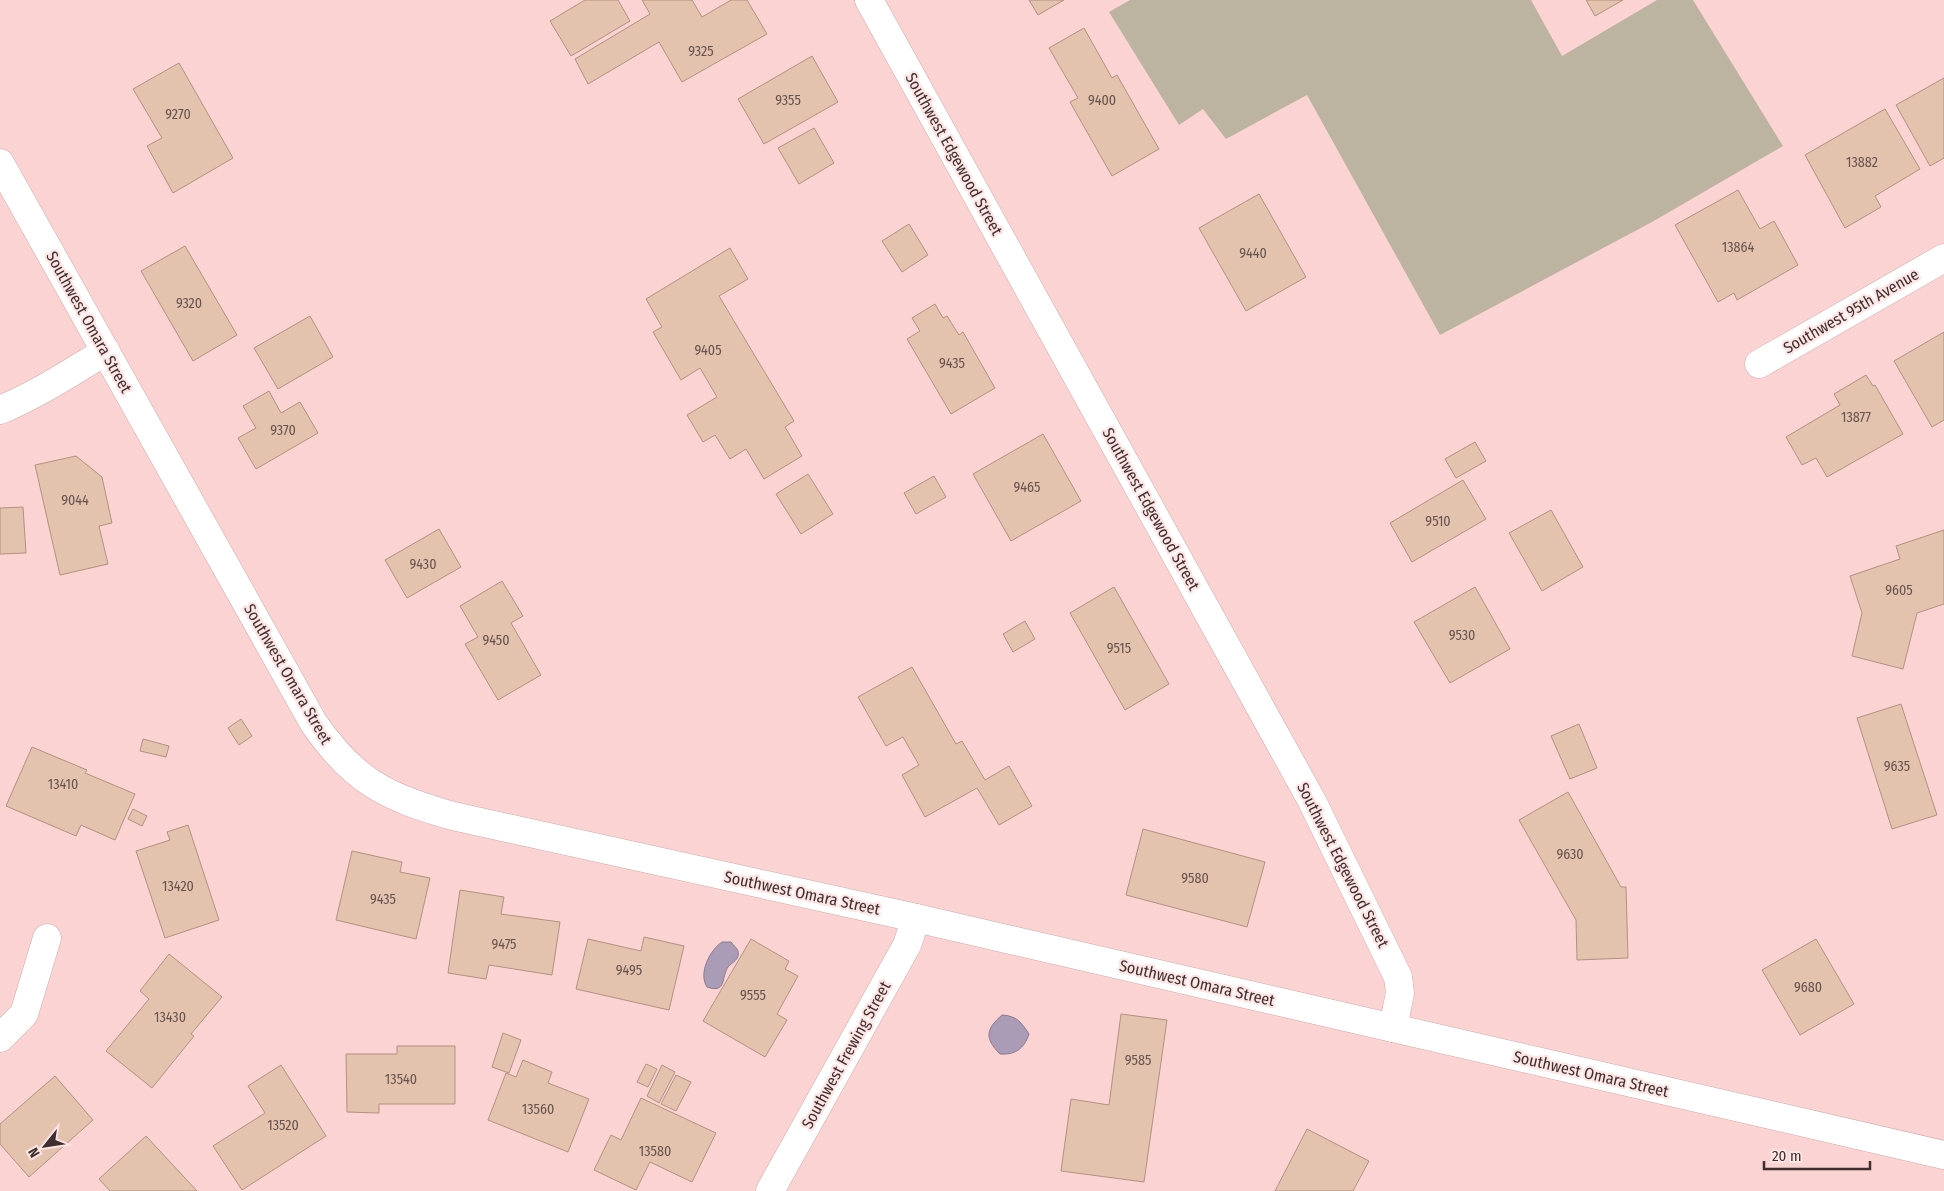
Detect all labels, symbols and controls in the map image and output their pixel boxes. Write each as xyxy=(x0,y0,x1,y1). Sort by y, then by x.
house number: 9325 xyxy=(688,43,714,60)
street label: Southwest Edgewood Street xyxy=(901,70,1007,239)
house number: 9355 xyxy=(775,92,801,109)
house number: 9400 xyxy=(1088,92,1116,109)
house number: 9270 xyxy=(165,106,191,123)
house number: 13882 xyxy=(1846,154,1878,171)
house number: 13864 xyxy=(1722,239,1754,256)
house number: 9440 xyxy=(1239,245,1267,262)
street label: Southwest Omara Street xyxy=(42,248,136,397)
street label: Southwest 95th Avenue xyxy=(1780,264,1922,358)
house number: 9320 xyxy=(176,295,202,312)
house number: 9405 xyxy=(694,342,722,359)
house number: 9435 xyxy=(939,355,965,372)
house number: 13877 xyxy=(1841,409,1871,426)
house number: 9370 xyxy=(270,422,296,439)
street label: Southwest Edgewood Street xyxy=(1098,425,1204,594)
house number: 9465 xyxy=(1014,479,1040,496)
house number: 9044 xyxy=(61,492,89,509)
house number: 9510 xyxy=(1425,513,1451,530)
house number: 9430 xyxy=(410,556,436,573)
house number: 9605 xyxy=(1885,582,1913,599)
street label: Southwest Omara Street xyxy=(240,600,336,748)
house number: 9530 xyxy=(1449,627,1475,644)
house number: 9450 xyxy=(482,632,510,649)
house number: 9515 xyxy=(1107,640,1131,657)
house number: 9635 xyxy=(1884,758,1910,775)
house number: 13410 xyxy=(48,776,78,793)
street label: Southwest Edgewood Street xyxy=(1293,779,1393,951)
house number: 9630 xyxy=(1556,846,1584,863)
street label: Southwest Omara Street xyxy=(722,867,882,919)
house number: 9580 xyxy=(1181,870,1209,887)
house number: 13420 xyxy=(162,878,194,895)
house number: 9435 xyxy=(370,891,396,908)
house number: 9475 xyxy=(491,936,517,953)
street label: Southwest Omara Street xyxy=(1117,956,1277,1010)
house number: 9495 xyxy=(616,962,642,979)
street label: Southwest Frewing Street xyxy=(798,977,895,1132)
house number: 9680 xyxy=(1794,979,1822,996)
house number: 9555 xyxy=(740,987,766,1004)
house number: 13430 xyxy=(154,1009,186,1026)
street label: Southwest Omara Street xyxy=(1511,1047,1671,1101)
house number: 9585 xyxy=(1125,1052,1151,1069)
house number: 13540 xyxy=(385,1071,417,1088)
house number: 13560 xyxy=(522,1101,554,1118)
house number: 13520 xyxy=(267,1117,299,1134)
north arrow xyxy=(20,1121,70,1171)
scale bar xyxy=(1764,1138,1870,1170)
house number: 13580 xyxy=(639,1143,671,1160)
text: N xyxy=(25,1144,44,1160)
text: 20 m xyxy=(1772,1147,1802,1165)

